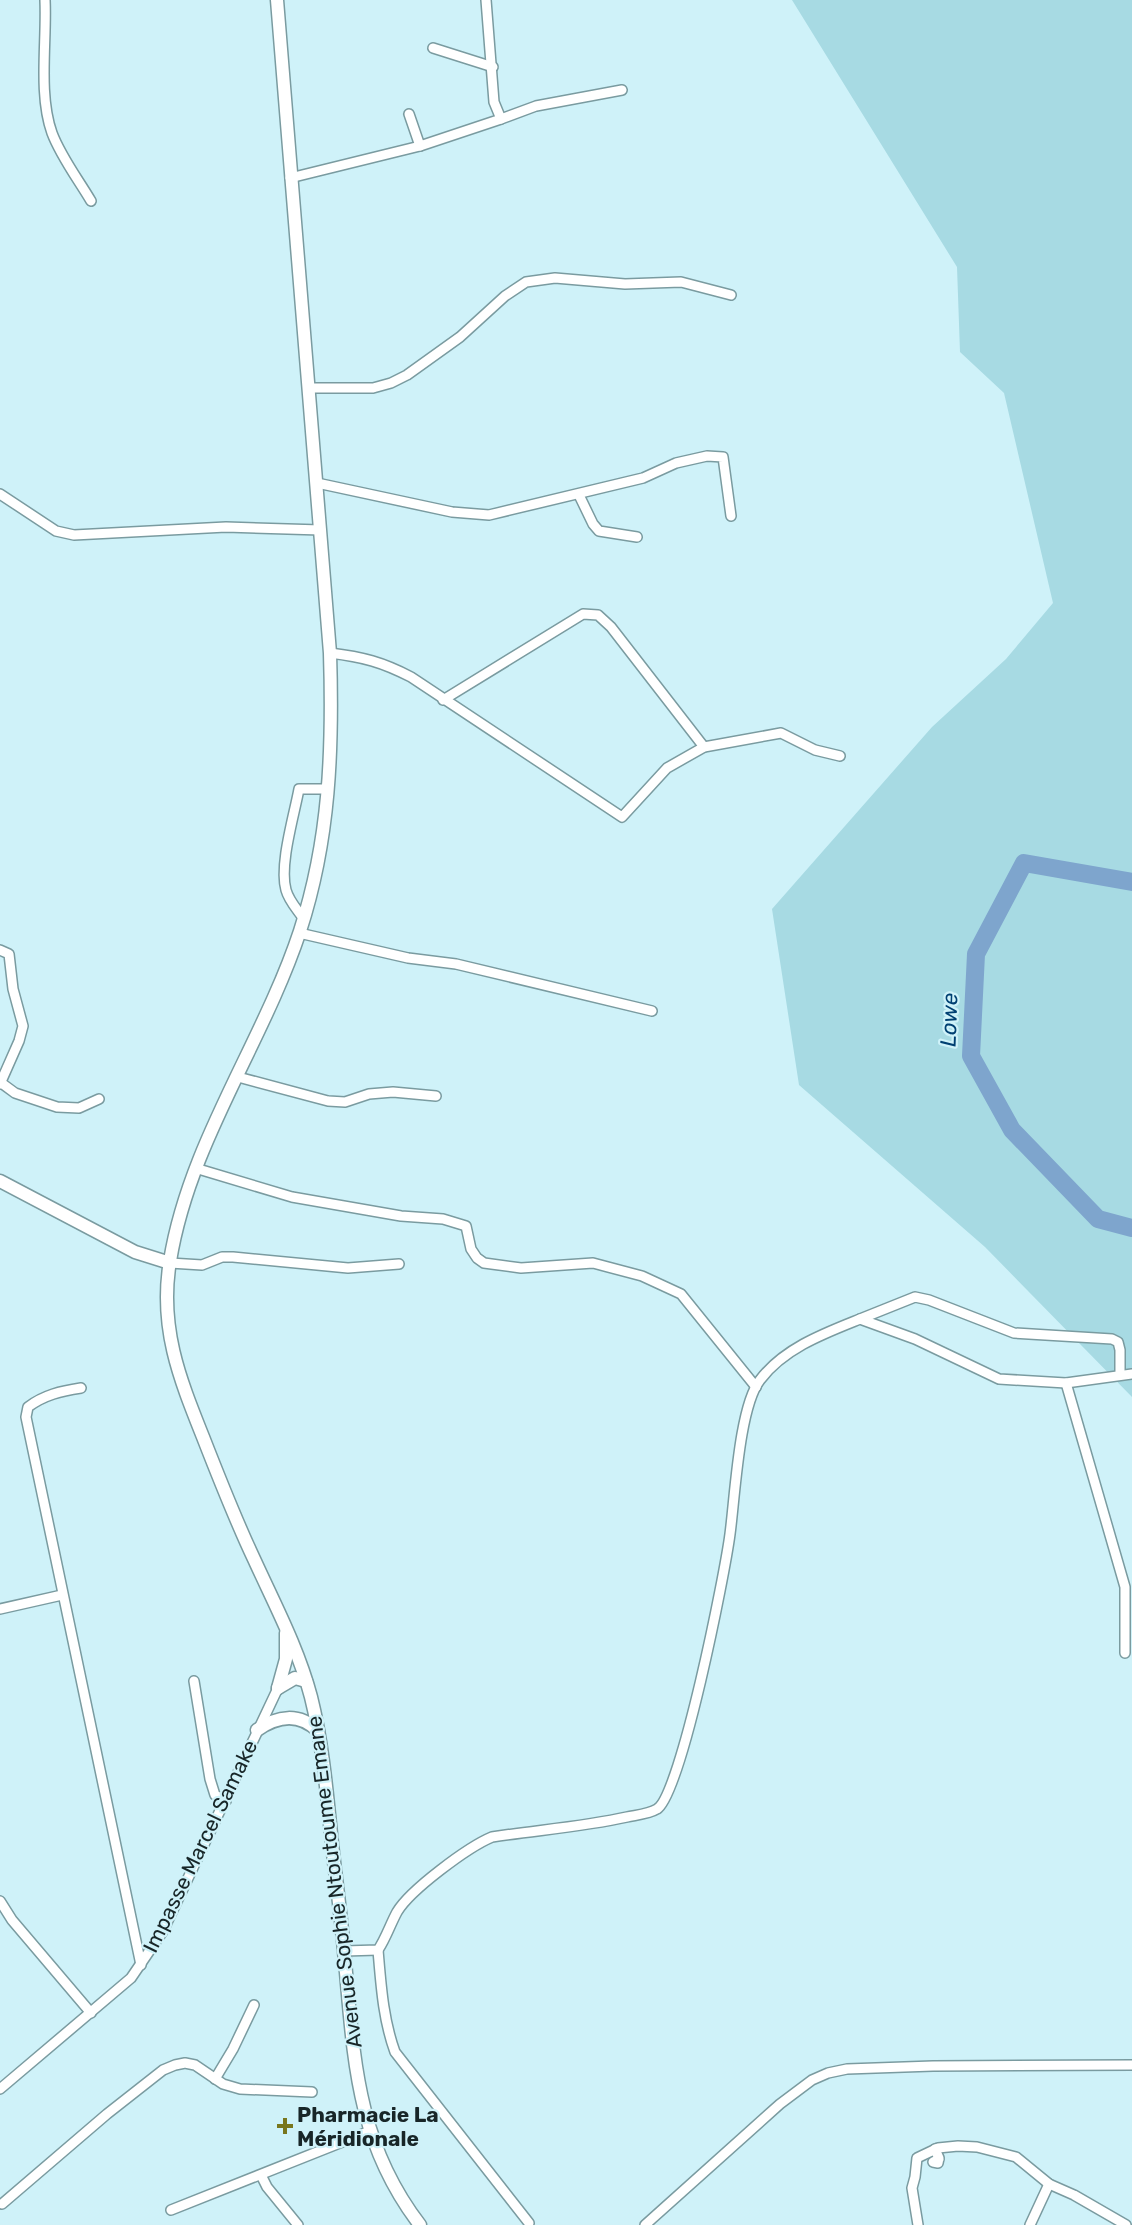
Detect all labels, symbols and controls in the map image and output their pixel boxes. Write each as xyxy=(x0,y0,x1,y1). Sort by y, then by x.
water label: Lowe xyxy=(935,993,963,1047)
street label: Avenue Sophie Ntoutoume Emane xyxy=(301,1714,367,2050)
street label: Impasse Marcel Samake xyxy=(138,1736,262,1956)
place label: Pharmacie La Méridionale xyxy=(297,2102,439,2151)
marker: Pharmacie La Méridionale xyxy=(278,2119,292,2133)

